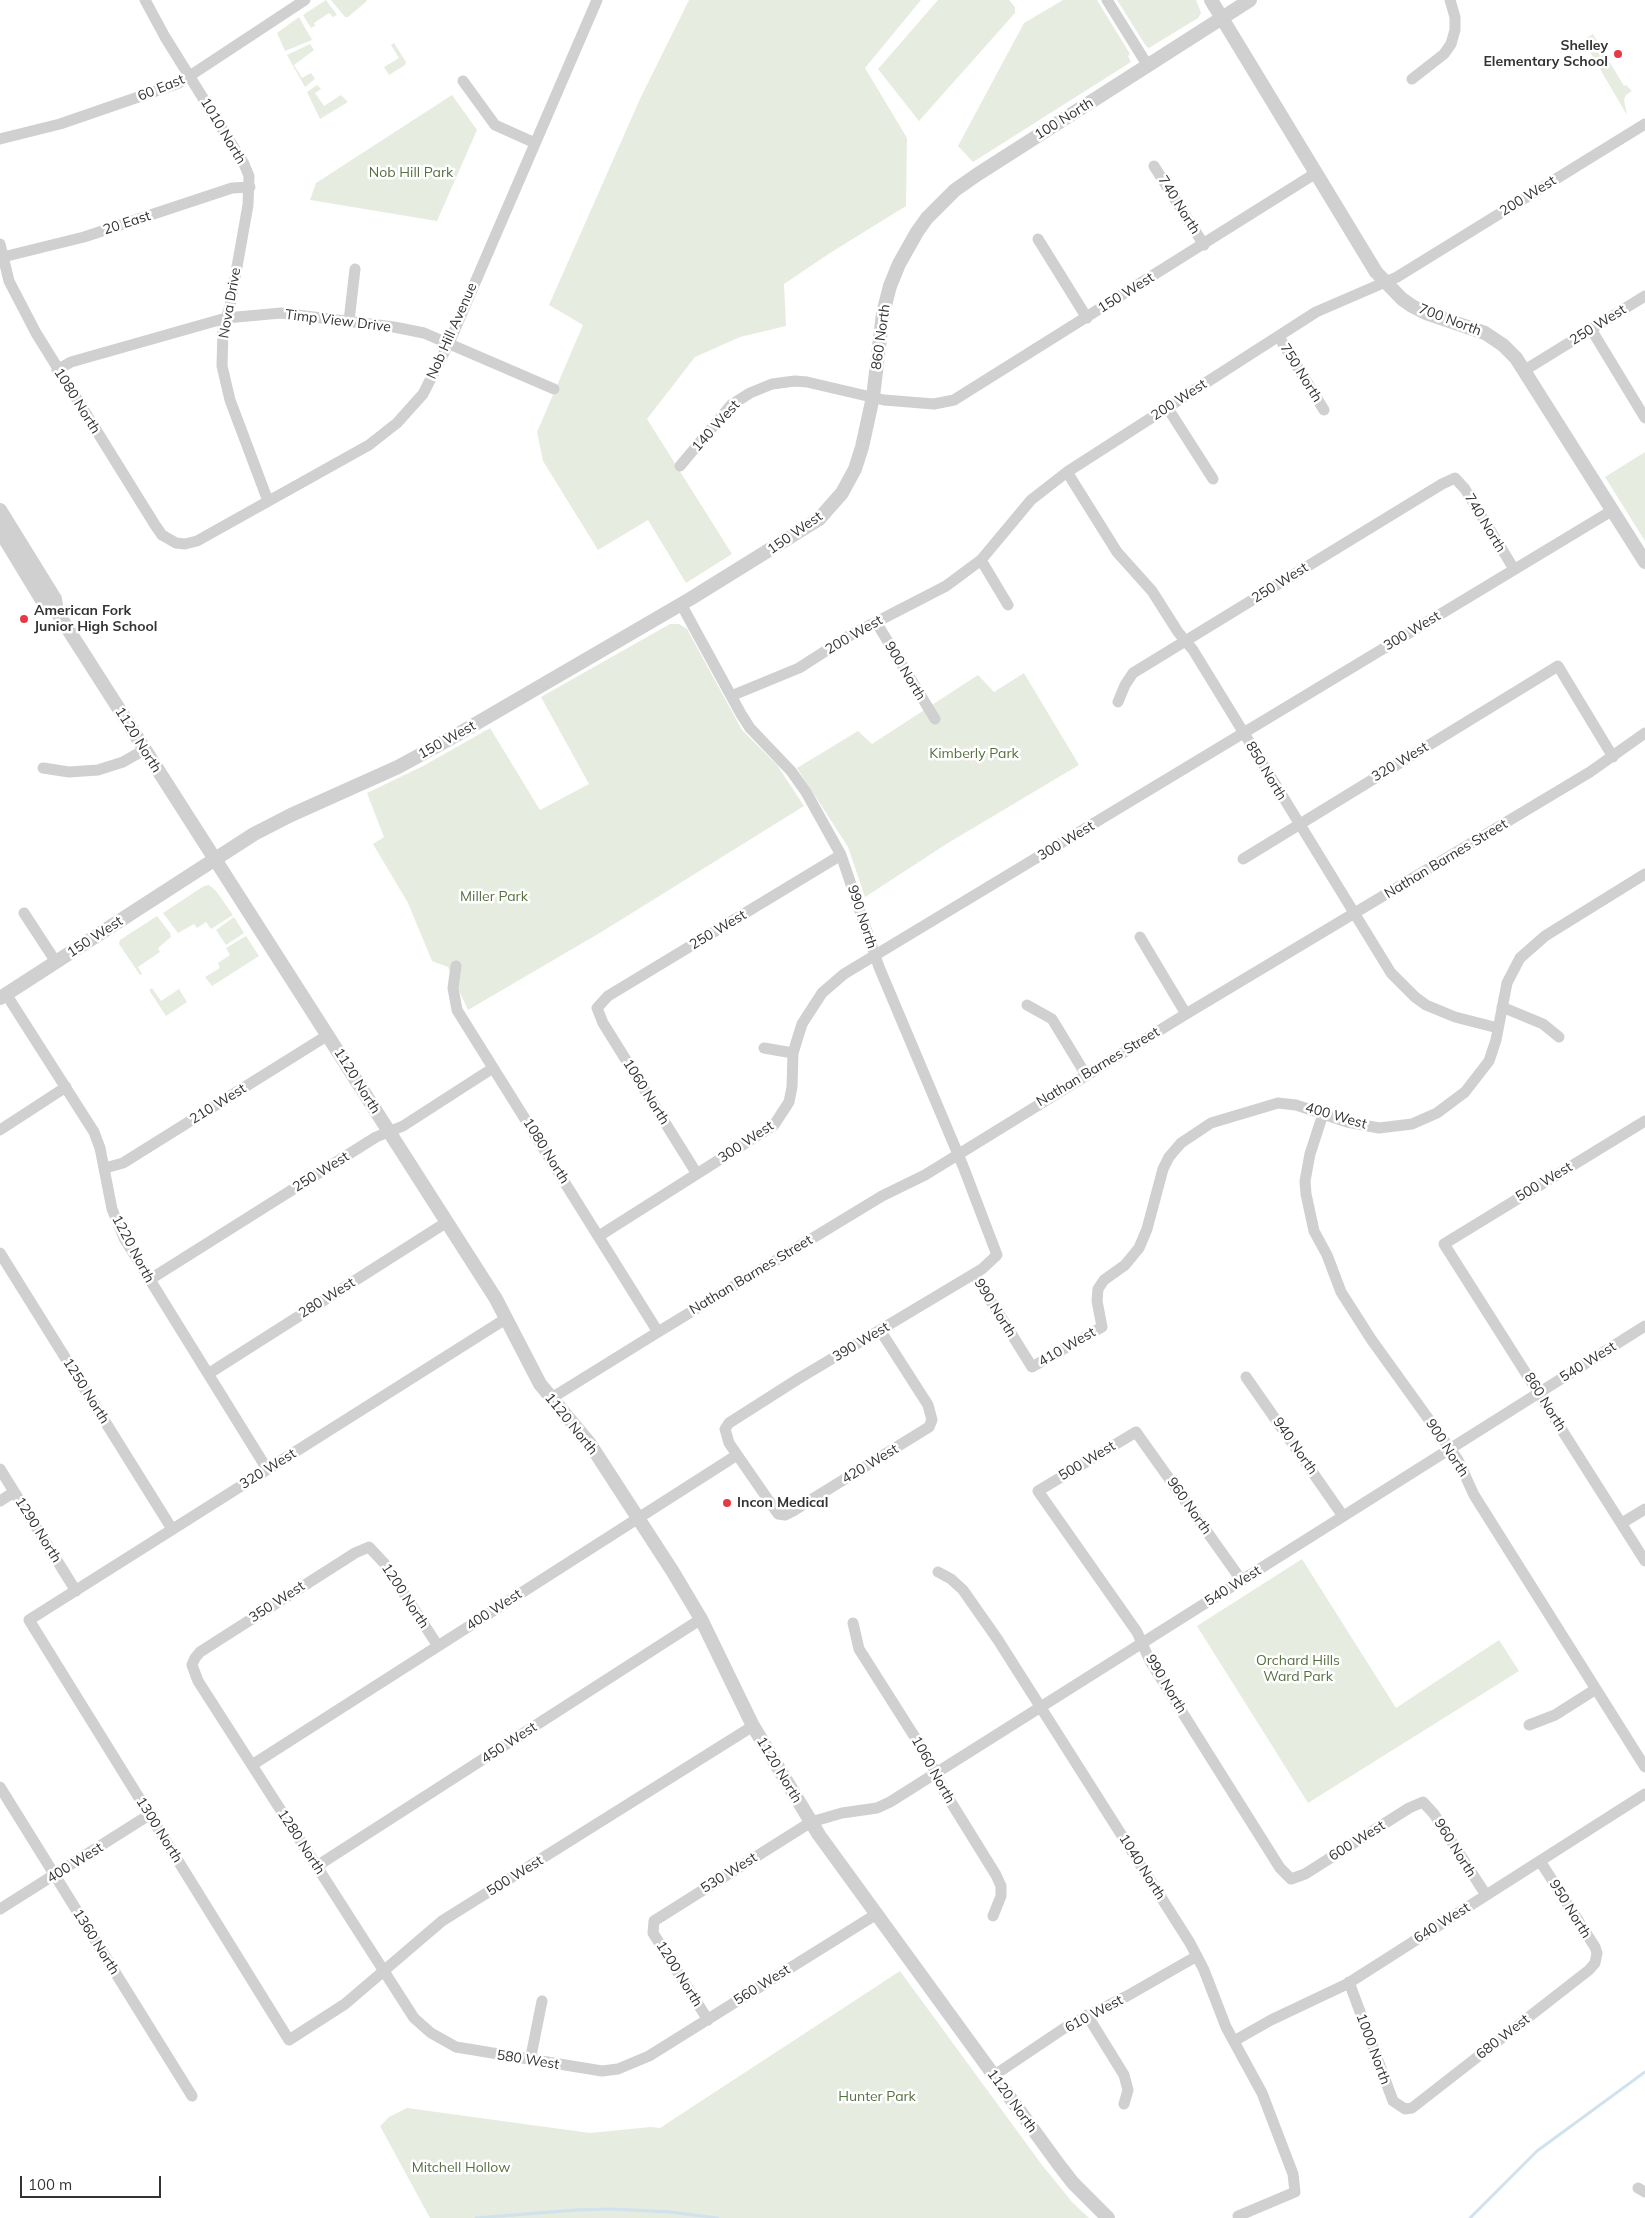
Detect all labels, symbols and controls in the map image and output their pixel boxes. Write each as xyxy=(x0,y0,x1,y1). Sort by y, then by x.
place label: Shelley Elementary School xyxy=(1484,38,1608,70)
marker: Shelley Elementary School xyxy=(1612,48,1624,60)
street label: 60 East xyxy=(135,71,187,105)
street label: 100 North xyxy=(1032,94,1096,144)
street label: 1010 North xyxy=(197,95,249,167)
park label: Nob Hill Park xyxy=(369,165,453,181)
street label: 200 West xyxy=(1497,172,1559,220)
street label: 740 North xyxy=(1154,173,1204,237)
street label: 20 East xyxy=(101,207,153,239)
street label: Nova Drive xyxy=(216,266,244,340)
street label: 150 West xyxy=(1095,269,1157,317)
street label: Nob Hill Avenue xyxy=(423,280,481,382)
street label: 700 North xyxy=(1416,300,1484,340)
street label: 250 West xyxy=(1567,301,1629,349)
street label: 860 North xyxy=(868,303,894,371)
street label: Timp View Drive xyxy=(284,306,392,336)
street label: 750 North xyxy=(1276,341,1326,405)
street label: 1080 North xyxy=(50,365,104,437)
street label: 200 West xyxy=(1148,376,1210,424)
street label: 140 West xyxy=(689,397,743,455)
street label: 740 North xyxy=(1461,490,1509,556)
street label: 150 West xyxy=(764,508,826,558)
street label: 250 West xyxy=(1249,559,1311,607)
place label: American Fork Junior High School xyxy=(34,603,157,636)
street label: 300 West xyxy=(1381,608,1443,654)
street label: 200 West xyxy=(823,612,885,658)
marker: American Fork Junior High School xyxy=(18,613,30,625)
street label: 900 North xyxy=(881,638,929,704)
street label: 1120 North xyxy=(111,704,165,776)
street label: 150 West xyxy=(415,717,479,763)
street label: 850 North xyxy=(1242,738,1290,804)
street label: 320 West xyxy=(1369,739,1431,785)
park label: Kimberly Park xyxy=(929,746,1019,762)
street label: Nathan Barnes Street xyxy=(1382,816,1510,902)
street label: 300 West xyxy=(1035,818,1097,864)
street label: 990 North xyxy=(844,883,880,951)
park label: Miller Park xyxy=(460,889,528,905)
street label: 250 West xyxy=(687,907,749,953)
street label: 150 West xyxy=(64,913,126,961)
street label: Nathan Barnes Street xyxy=(1034,1024,1162,1110)
street label: 1120 North xyxy=(330,1045,384,1117)
street label: 1060 North xyxy=(619,1056,673,1128)
street label: 210 West xyxy=(187,1080,249,1128)
street label: 400 West xyxy=(1303,1099,1369,1133)
street label: 1080 North xyxy=(519,1115,573,1187)
street label: 300 West xyxy=(715,1117,777,1167)
street label: 250 West xyxy=(290,1148,352,1196)
street label: 500 West xyxy=(1513,1159,1575,1205)
street label: 1220 North xyxy=(108,1212,158,1286)
street label: Nathan Barnes Street xyxy=(687,1232,815,1318)
street label: 280 West xyxy=(296,1274,358,1322)
street label: 990 North xyxy=(970,1276,1020,1340)
street label: 390 West xyxy=(830,1319,892,1365)
street label: 410 West xyxy=(1036,1324,1098,1370)
street label: 540 West xyxy=(1557,1338,1619,1386)
street label: 1250 North xyxy=(59,1355,113,1427)
street label: 860 North xyxy=(1520,1370,1570,1434)
street label: 1120 North xyxy=(541,1390,601,1458)
street label: 940 North xyxy=(1269,1414,1321,1478)
street label: 900 North xyxy=(1422,1416,1472,1480)
street label: 500 West xyxy=(1056,1438,1118,1484)
street label: 420 West xyxy=(839,1441,901,1487)
street label: 320 West xyxy=(237,1445,299,1493)
street label: 960 North xyxy=(1163,1474,1215,1538)
street label: 1290 North xyxy=(11,1494,65,1566)
place label: Incon Medical xyxy=(737,1495,828,1511)
marker: Incon Medical xyxy=(721,1497,733,1509)
street label: 1200 North xyxy=(378,1560,432,1632)
street label: 540 West xyxy=(1202,1562,1264,1610)
street label: 350 West xyxy=(246,1578,308,1626)
street label: 400 West xyxy=(463,1586,525,1634)
street label: 990 North xyxy=(1142,1651,1190,1717)
park label: Orchard Hills Ward Park xyxy=(1256,1653,1340,1685)
street label: 450 West xyxy=(478,1719,540,1767)
street label: 1060 North xyxy=(908,1733,958,1807)
street label: 1120 North xyxy=(753,1734,805,1806)
street label: 1300 North xyxy=(132,1794,186,1866)
street label: 1280 North xyxy=(274,1806,328,1878)
street label: 960 North xyxy=(1430,1816,1480,1880)
street label: 600 West xyxy=(1326,1817,1388,1865)
street label: 1040 North xyxy=(1115,1831,1169,1903)
street label: 400 West xyxy=(44,1839,106,1887)
street label: 530 West xyxy=(698,1849,760,1897)
street label: 500 West xyxy=(484,1852,546,1900)
street label: 950 North xyxy=(1545,1877,1595,1941)
street label: 640 West xyxy=(1411,1899,1473,1947)
street label: 1360 North xyxy=(69,1906,123,1978)
street label: 1200 North xyxy=(652,1938,706,2010)
street label: 560 West xyxy=(731,1961,793,2009)
street label: 610 West xyxy=(1062,1992,1126,2036)
street label: 1000 North xyxy=(1352,2011,1394,2087)
street label: 680 West xyxy=(1473,2011,1533,2063)
street label: 580 West xyxy=(496,2047,560,2073)
street label: 1120 North xyxy=(983,2066,1041,2136)
park label: Hunter Park xyxy=(838,2089,916,2105)
park label: Mitchell Hollow xyxy=(412,2160,510,2176)
scale bar xyxy=(22,2166,164,2198)
text: 100 m xyxy=(28,2175,72,2194)

